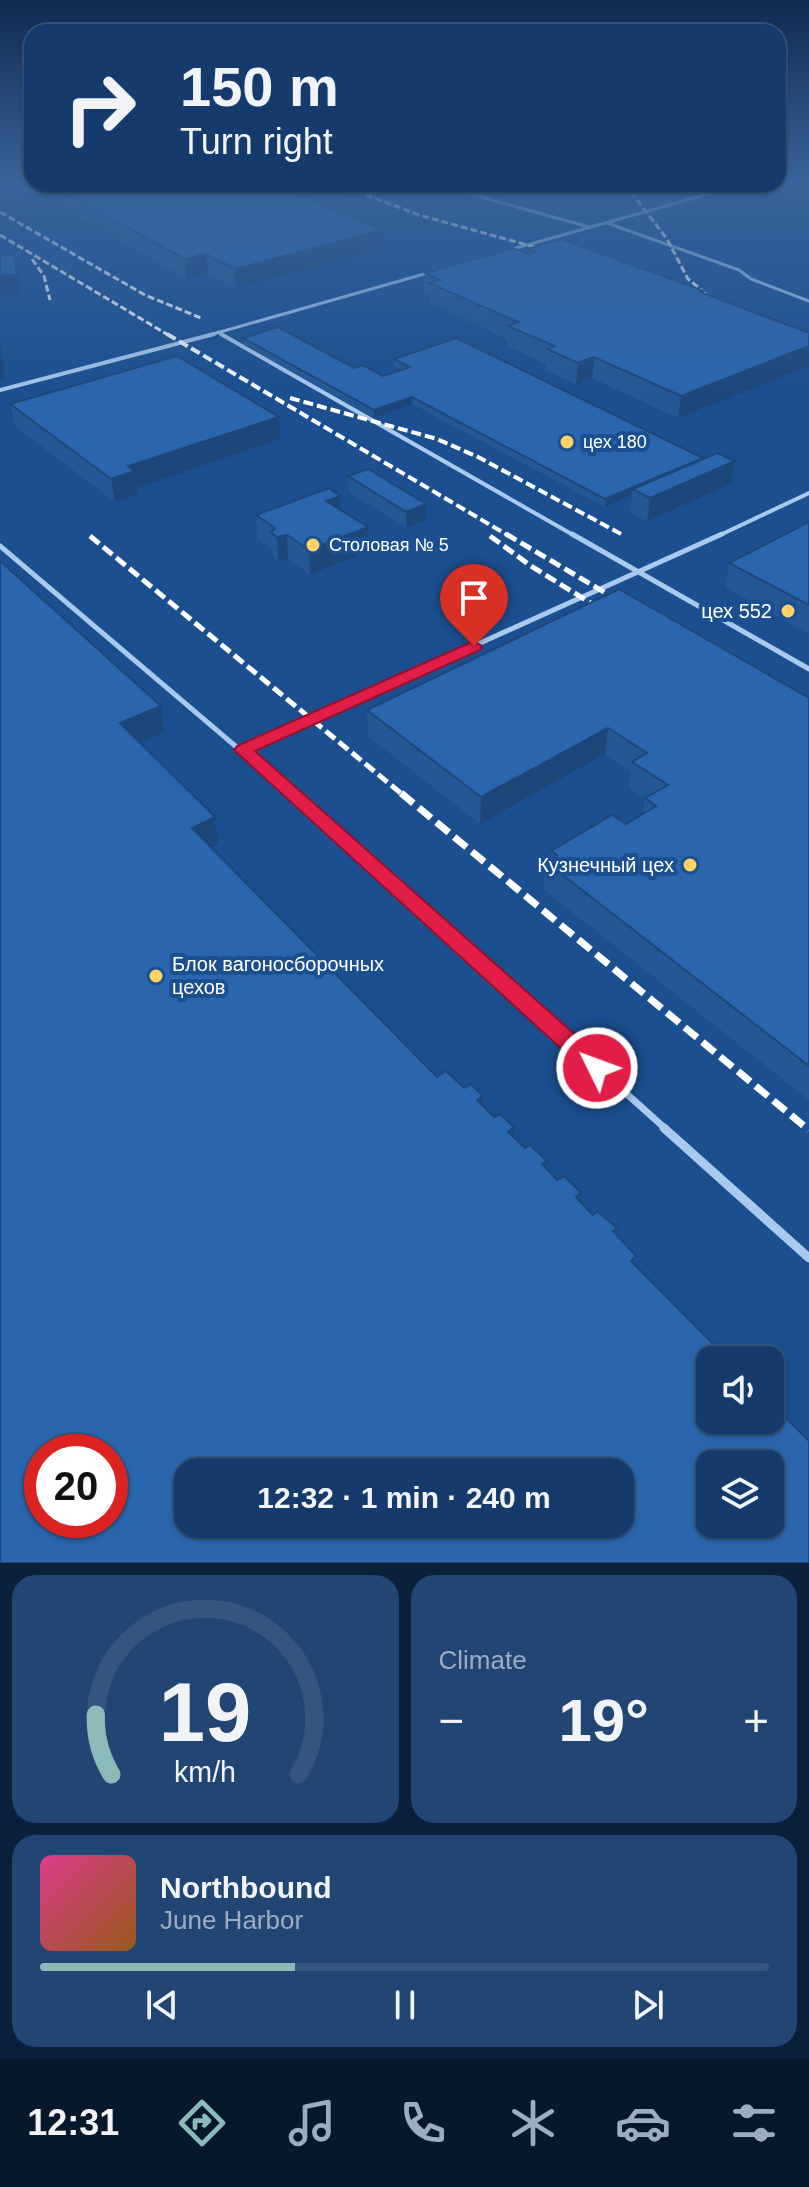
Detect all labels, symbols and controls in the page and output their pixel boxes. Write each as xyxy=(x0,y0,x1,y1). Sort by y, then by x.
text: 150 m xyxy=(180,55,339,118)
icon: right xyxy=(48,56,152,160)
text: Turn right xyxy=(180,121,333,162)
place label: цех 180 xyxy=(583,432,647,452)
marker: цех 180 xyxy=(558,433,576,451)
place label: Столовая № 5 xyxy=(329,535,449,555)
marker: Столовая № 5 xyxy=(304,536,322,554)
pin xyxy=(440,564,508,646)
icon: arrive xyxy=(452,576,496,620)
place label: цех 552 xyxy=(701,600,772,622)
marker: цех 552 xyxy=(779,602,797,620)
place label: Кузнечный цех xyxy=(537,854,674,876)
marker: Кузнечный цех xyxy=(681,856,699,874)
place label: Блок вагоносборочных цехов xyxy=(172,953,384,998)
marker: Блок вагоносборочных цехов xyxy=(147,967,165,985)
position arrow xyxy=(555,1026,639,1110)
map controls xyxy=(696,1346,784,1538)
button: sound xyxy=(696,1346,784,1434)
speed limit sign: 20 xyxy=(24,1434,128,1538)
button: layers xyxy=(696,1450,784,1538)
text: 12:32 · 1 min · 240 m xyxy=(257,1481,551,1514)
text: Climate xyxy=(439,1645,527,1675)
text: 19 xyxy=(159,1666,252,1759)
text: 19° xyxy=(558,1687,649,1754)
text: − xyxy=(439,1696,464,1745)
text: + xyxy=(743,1696,769,1745)
text: km/h xyxy=(174,1756,236,1788)
text: Northbound xyxy=(160,1871,332,1904)
text: June Harbor xyxy=(160,1905,303,1935)
icon: previous xyxy=(140,1983,184,2027)
icon: pause xyxy=(383,1983,427,2027)
icon: next xyxy=(626,1983,670,2027)
icon: directions xyxy=(174,2095,230,2151)
icon: music xyxy=(284,2095,340,2151)
icon: phone xyxy=(395,2095,451,2151)
icon: climate xyxy=(505,2095,561,2151)
icon: car xyxy=(615,2095,671,2151)
icon: filters xyxy=(726,2095,782,2151)
text: 12:31 xyxy=(27,2102,119,2143)

